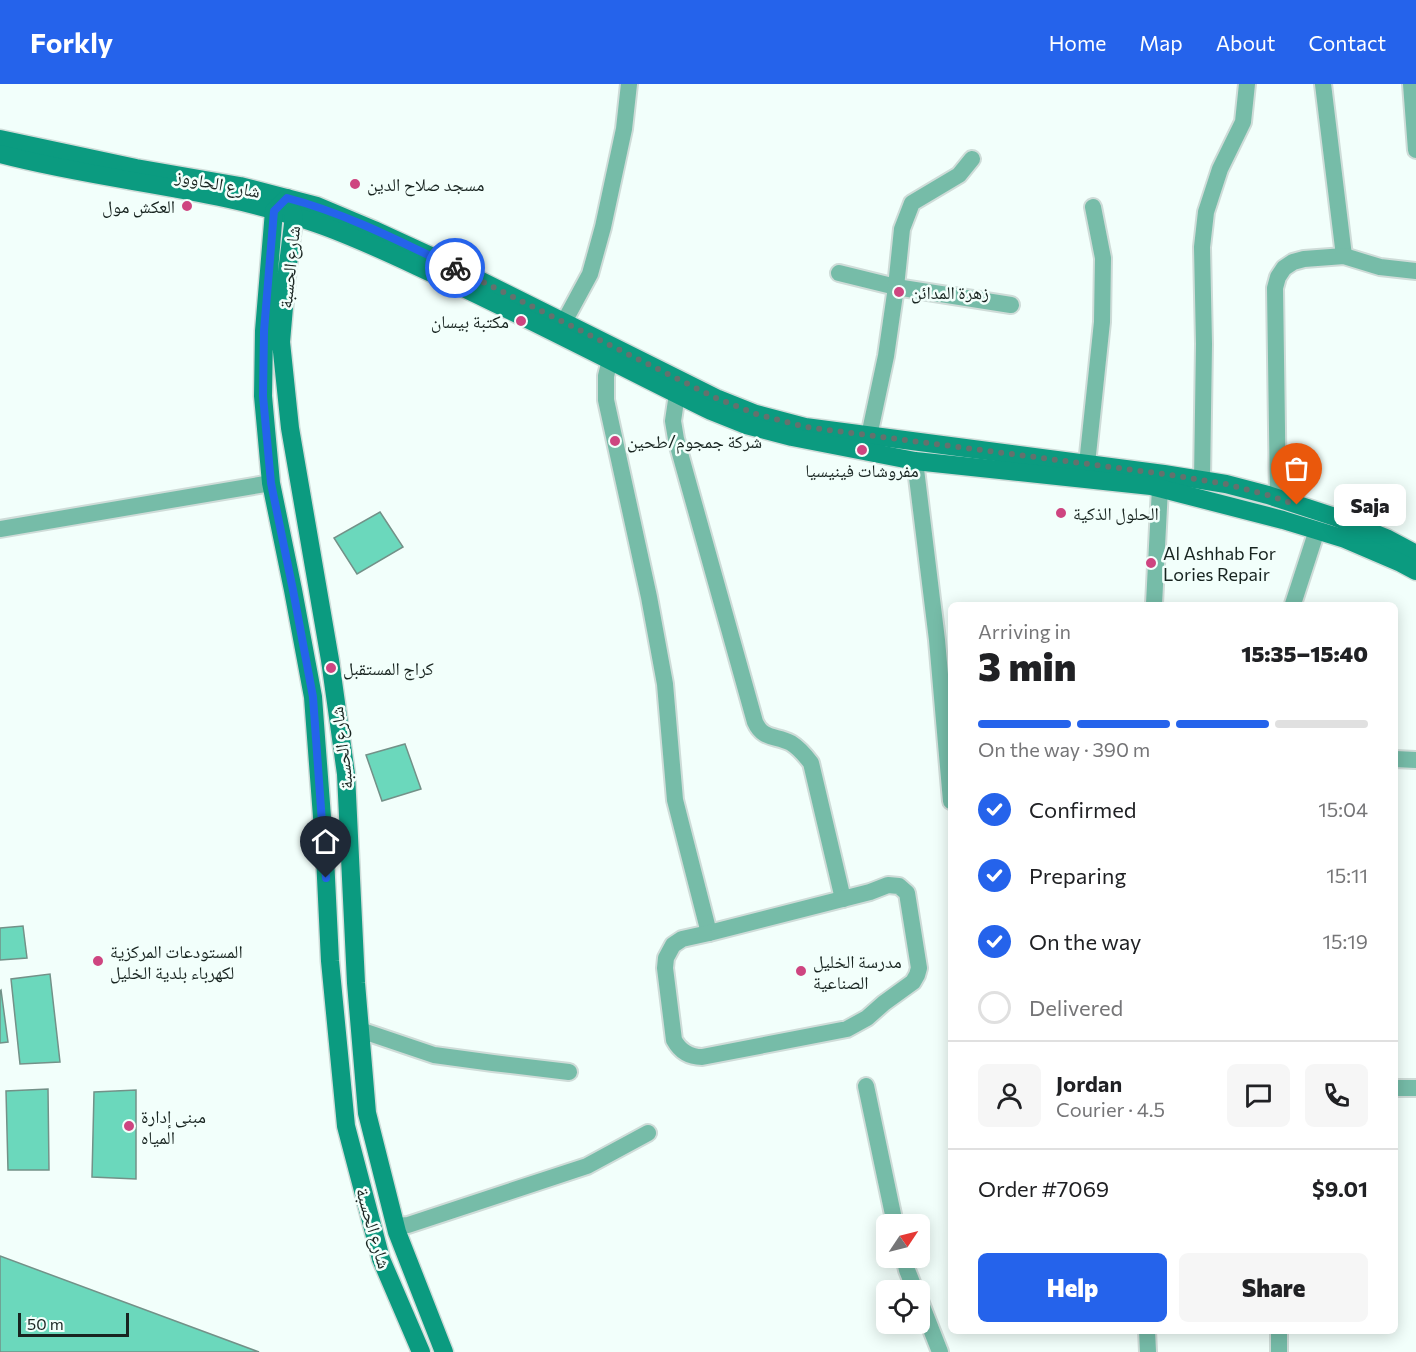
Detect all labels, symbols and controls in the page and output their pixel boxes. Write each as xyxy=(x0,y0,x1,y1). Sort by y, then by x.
text: Forkly xyxy=(30,25,113,59)
text: Home xyxy=(1049,30,1106,55)
text: Map xyxy=(1139,30,1183,55)
text: About xyxy=(1216,30,1275,55)
text: Contact xyxy=(1308,30,1386,55)
street label: شارع الحاووز xyxy=(172,164,262,203)
place label: مسجد صلاح الدين xyxy=(367,173,484,197)
marker: مسجد صلاح الدين xyxy=(348,177,362,191)
place label: العكش مول xyxy=(102,195,175,218)
marker: العكش مول xyxy=(180,199,194,213)
street label: شارع الحسبة xyxy=(274,225,305,310)
courier xyxy=(425,238,485,298)
icon: bike xyxy=(439,252,472,285)
place label: زهرة المدائن xyxy=(911,281,989,304)
marker: زهرة المدائن xyxy=(892,285,906,299)
place label: مكتبة بيسان xyxy=(431,310,509,333)
marker: مكتبة بيسان xyxy=(514,314,528,328)
place label: شركة جمجوم/طحين xyxy=(627,430,762,454)
marker: شركة جمجوم/طحين xyxy=(608,434,622,448)
marker: مفروشات فينيسيا xyxy=(855,443,869,457)
pin xyxy=(1271,443,1322,505)
icon: bag xyxy=(1280,452,1313,485)
place label: مفروشات فينيسيا xyxy=(805,459,919,481)
callout: Saja xyxy=(1333,484,1405,526)
text: Saja xyxy=(1350,493,1390,517)
place label: الحلول الذكية xyxy=(1073,502,1159,525)
marker: الحلول الذكية xyxy=(1054,506,1068,520)
place label: Al Ashhab For Lories Repair xyxy=(1163,542,1276,585)
marker: Al Ashhab For Lories Repair xyxy=(1144,556,1158,570)
text: Arriving in xyxy=(978,619,1071,643)
text: 15:35–15:40 xyxy=(1241,640,1368,667)
text: 3 min xyxy=(978,641,1076,689)
place label: كراج المستقبل xyxy=(343,657,434,681)
marker: كراج المستقبل xyxy=(324,661,338,675)
street label: شارع الحسبة xyxy=(325,705,358,791)
text: On the way · 390 m xyxy=(978,737,1150,761)
icon: check xyxy=(978,793,1011,826)
text: Confirmed xyxy=(1029,796,1136,823)
text: 15:04 xyxy=(1318,797,1368,821)
pin xyxy=(300,816,351,878)
icon: home xyxy=(309,825,342,858)
icon: check xyxy=(978,859,1011,892)
text: Preparing xyxy=(1029,862,1126,889)
text: 15:11 xyxy=(1326,863,1368,887)
icon: check xyxy=(978,925,1011,958)
text: On the way xyxy=(1029,928,1141,955)
text: 15:19 xyxy=(1323,929,1368,953)
place label: المستودعات المركزية لكهرباء بلدية الخليل xyxy=(110,940,243,984)
place label: مدرسة الخليل الصناعية xyxy=(813,950,902,993)
marker: المستودعات المركزية لكهرباء بلدية الخليل xyxy=(91,954,105,968)
marker: مدرسة الخليل الصناعية xyxy=(794,964,808,978)
text: Delivered xyxy=(1029,994,1123,1021)
button: person xyxy=(978,1064,1041,1127)
button: chat xyxy=(1227,1064,1290,1127)
button: phone xyxy=(1305,1064,1368,1127)
text: Jordan xyxy=(1056,1070,1122,1097)
text: Courier · 4.5 xyxy=(1056,1097,1165,1121)
place label: مبنى إدارة المياه xyxy=(141,1105,206,1148)
marker: مبنى إدارة المياه xyxy=(122,1119,136,1133)
text: Order #7069 xyxy=(978,1175,1109,1202)
text: $9.01 xyxy=(1312,1175,1368,1202)
street label: شارع الحسبة xyxy=(351,1185,396,1271)
north arrow xyxy=(876,1214,930,1268)
map controls xyxy=(876,1214,930,1334)
button: Help xyxy=(978,1253,1167,1322)
button: Share xyxy=(1179,1253,1368,1322)
button: locate xyxy=(876,1280,930,1334)
scale bar xyxy=(18,1310,129,1338)
text: 50 m xyxy=(27,1314,64,1333)

